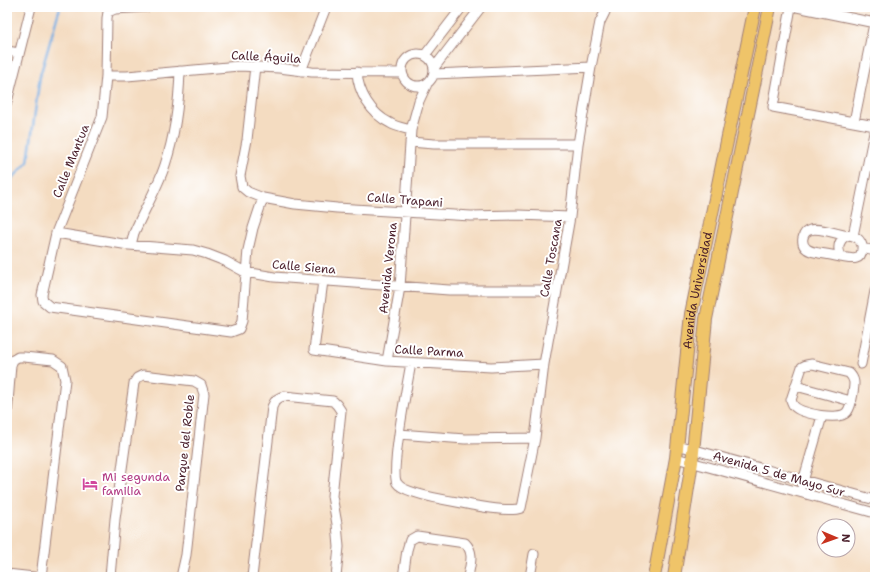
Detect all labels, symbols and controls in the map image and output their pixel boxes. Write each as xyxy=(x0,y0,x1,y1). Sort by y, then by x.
street label: Calle Águila xyxy=(231,47,302,67)
street label: Calle Mantua xyxy=(49,121,93,200)
street label: Calle Trapani xyxy=(366,189,444,211)
street label: Calle Toscana xyxy=(536,217,566,299)
street label: Avenida Verona xyxy=(375,221,401,315)
street label: Avenida Universidad xyxy=(679,230,716,350)
street label: Calle Siena xyxy=(271,256,337,278)
street label: Calle Parma xyxy=(394,341,465,361)
street label: Parque del Roble xyxy=(172,393,198,492)
street label: Avenida 5 de Mayo Sur xyxy=(711,447,847,501)
place label: Mi segunda familia xyxy=(102,469,170,499)
hotel icon: Mi segunda familia xyxy=(81,475,99,493)
north arrow xyxy=(816,518,856,558)
text: N xyxy=(838,534,853,543)

